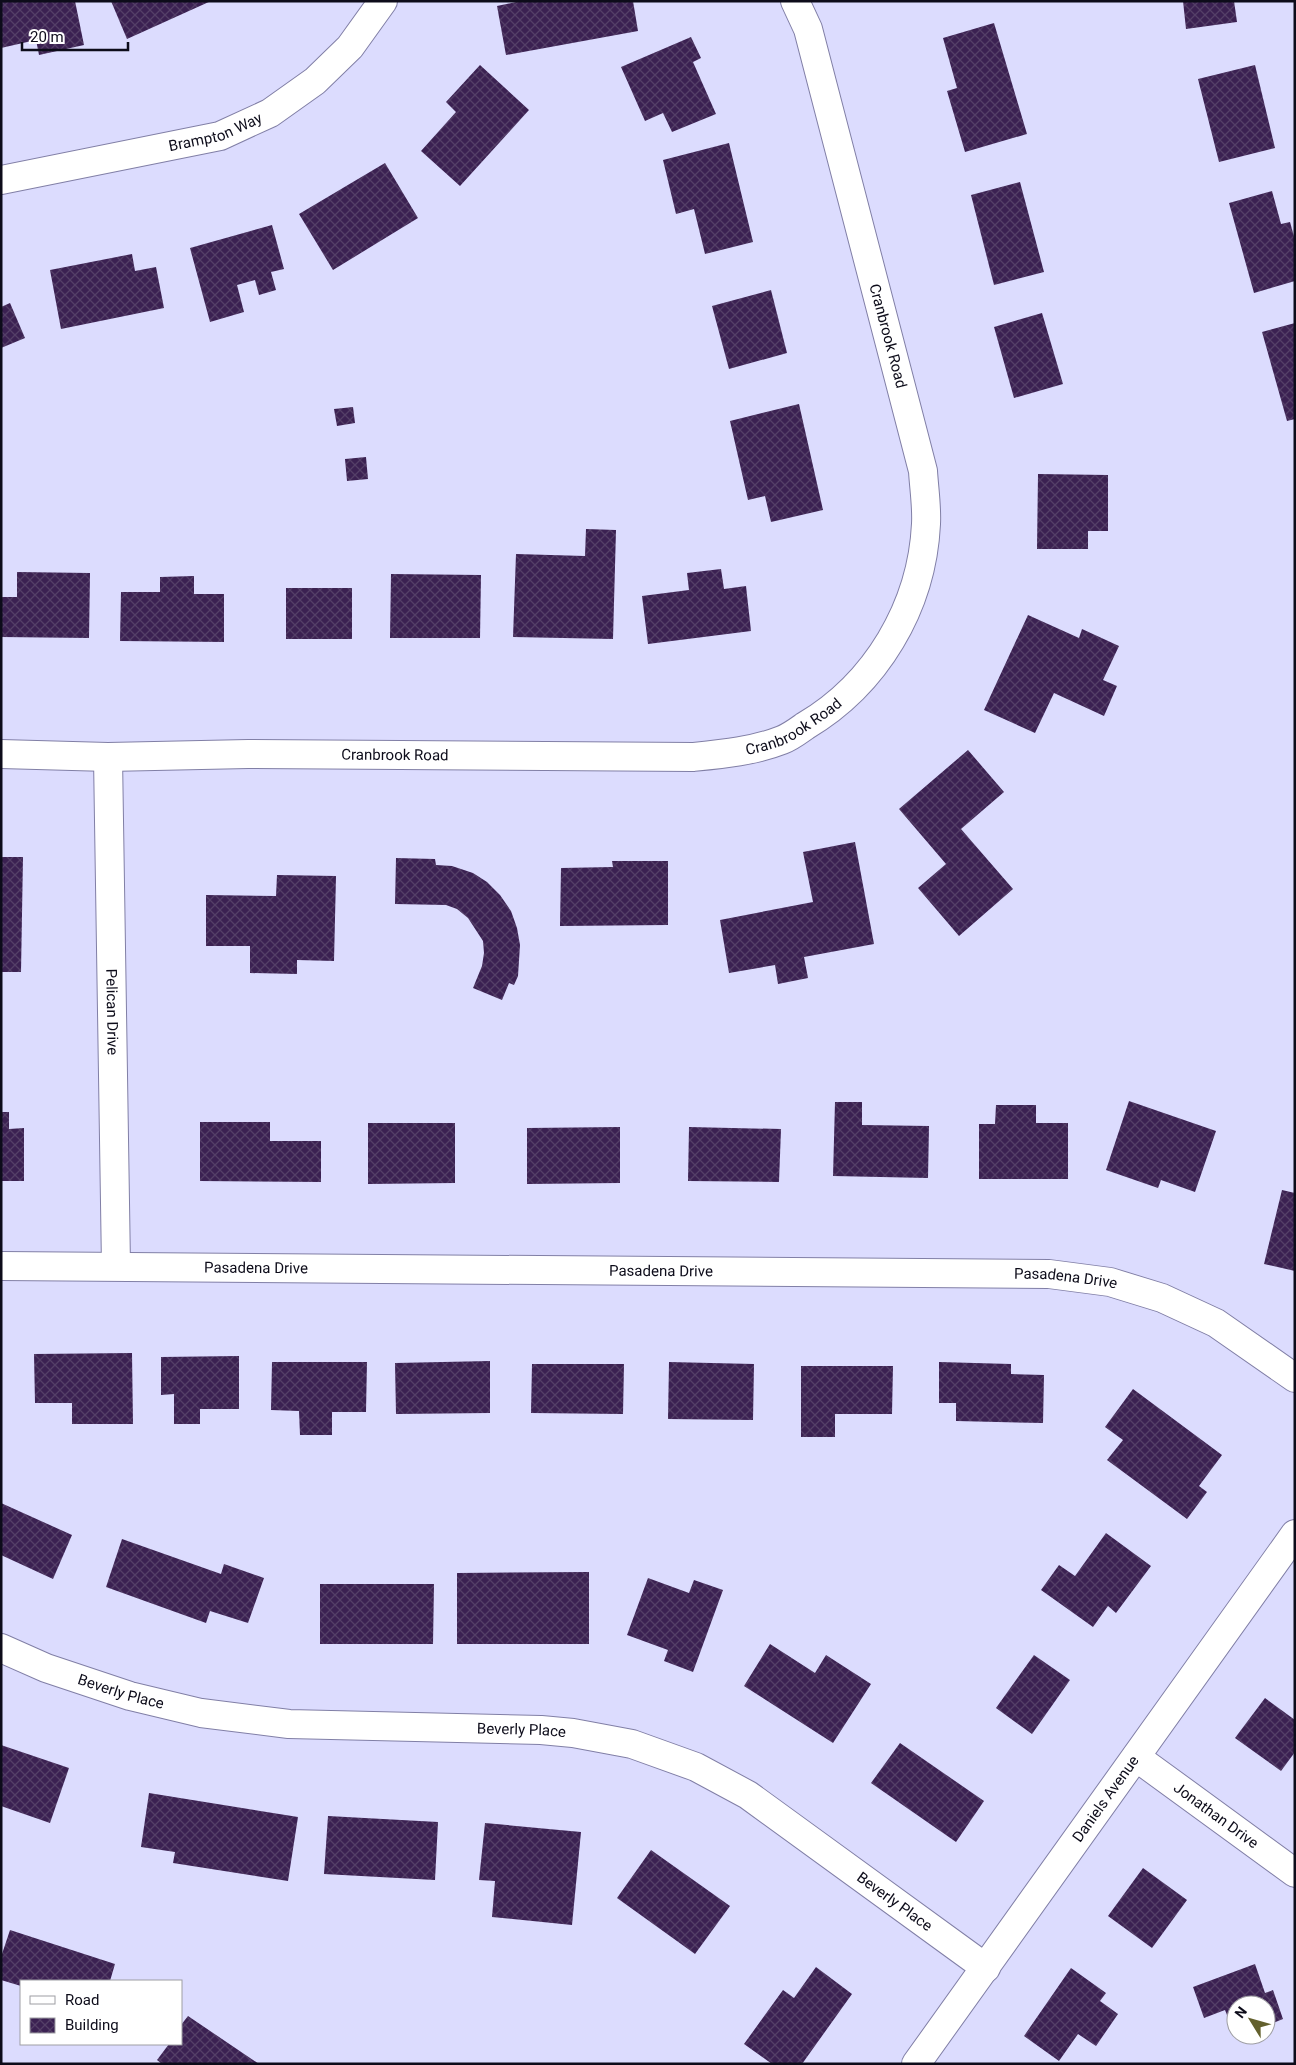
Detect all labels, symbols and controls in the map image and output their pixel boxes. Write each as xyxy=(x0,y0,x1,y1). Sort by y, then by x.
scale bar xyxy=(22,20,129,52)
text: 20 m xyxy=(30,28,64,46)
street label: Brampton Way xyxy=(167,109,265,155)
street label: Cranbrook Road xyxy=(865,282,911,390)
street label: Cranbrook Road xyxy=(744,694,845,759)
street label: Cranbrook Road xyxy=(341,746,449,764)
street label: Pelican Drive xyxy=(102,969,122,1055)
street label: Pasadena Drive xyxy=(204,1259,308,1277)
street label: Pasadena Drive xyxy=(609,1262,713,1280)
street label: Pasadena Drive xyxy=(1014,1265,1120,1293)
street label: Beverly Place xyxy=(76,1670,166,1713)
street label: Beverly Place xyxy=(477,1719,567,1741)
street label: Daniels Avenue xyxy=(1069,1752,1143,1846)
street label: Jonathan Drive xyxy=(1170,1778,1262,1852)
street label: Beverly Place xyxy=(853,1868,936,1935)
legend xyxy=(20,1980,182,2045)
text: Road xyxy=(65,1991,99,2009)
north arrow xyxy=(1226,1995,1276,2045)
text: N xyxy=(1231,2003,1250,2021)
text: Building xyxy=(65,2016,119,2034)

